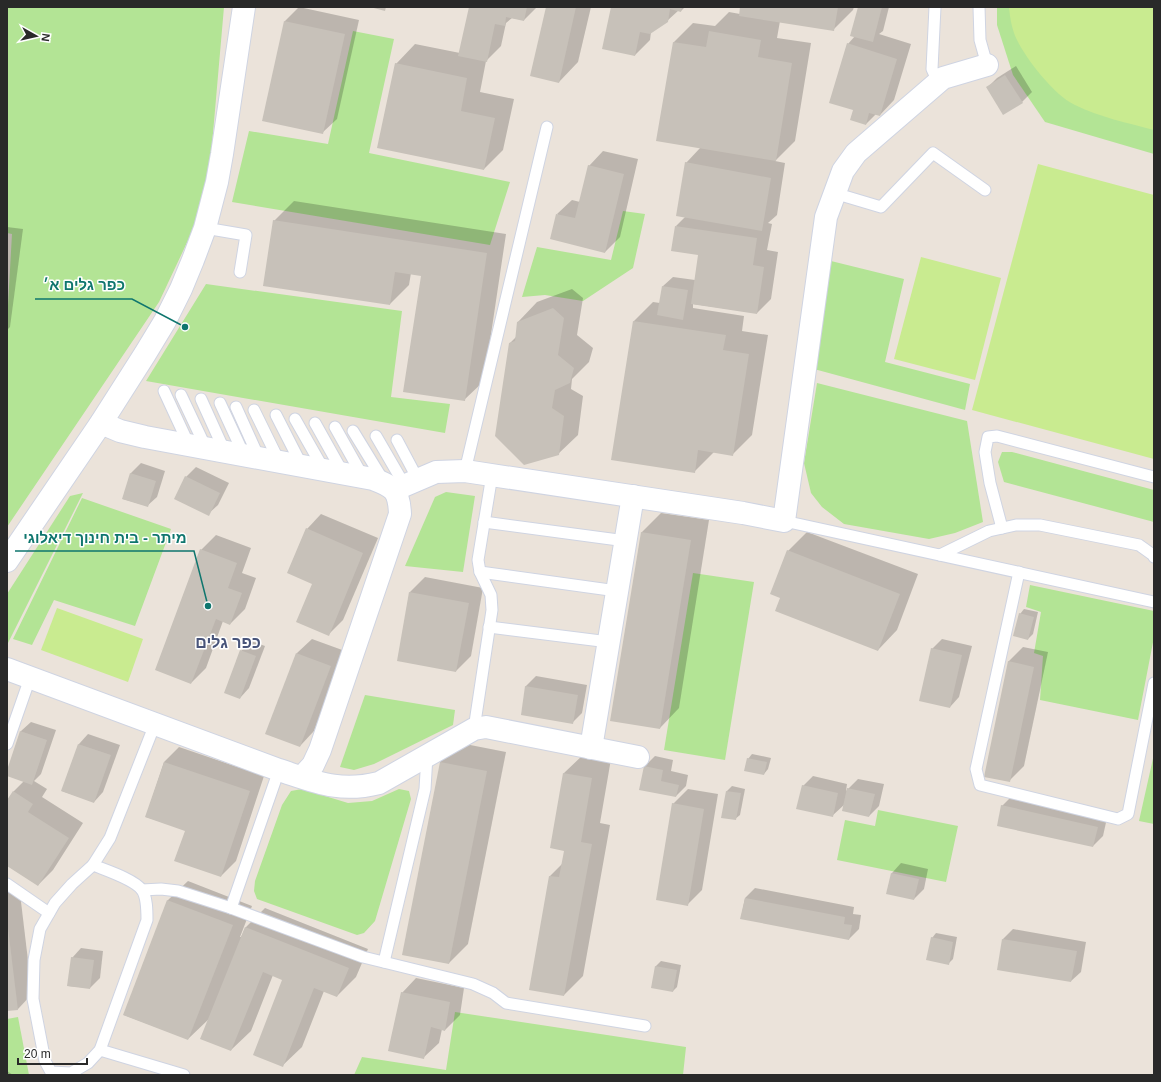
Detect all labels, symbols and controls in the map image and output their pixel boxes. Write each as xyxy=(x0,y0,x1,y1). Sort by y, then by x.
north arrow xyxy=(16,16,56,56)
text: N xyxy=(39,33,52,42)
callout: כפר גלים א׳ xyxy=(35,272,132,299)
text: כפר גלים א׳ xyxy=(43,276,125,293)
callout: מיתר - בית חינוך דיאלוגי xyxy=(15,524,194,551)
text: מיתר - בית חינוך דיאלוגי xyxy=(23,529,187,546)
district label: כפר גלים xyxy=(195,634,261,651)
scale bar xyxy=(18,1040,87,1066)
text: 20 m xyxy=(24,1047,51,1061)

